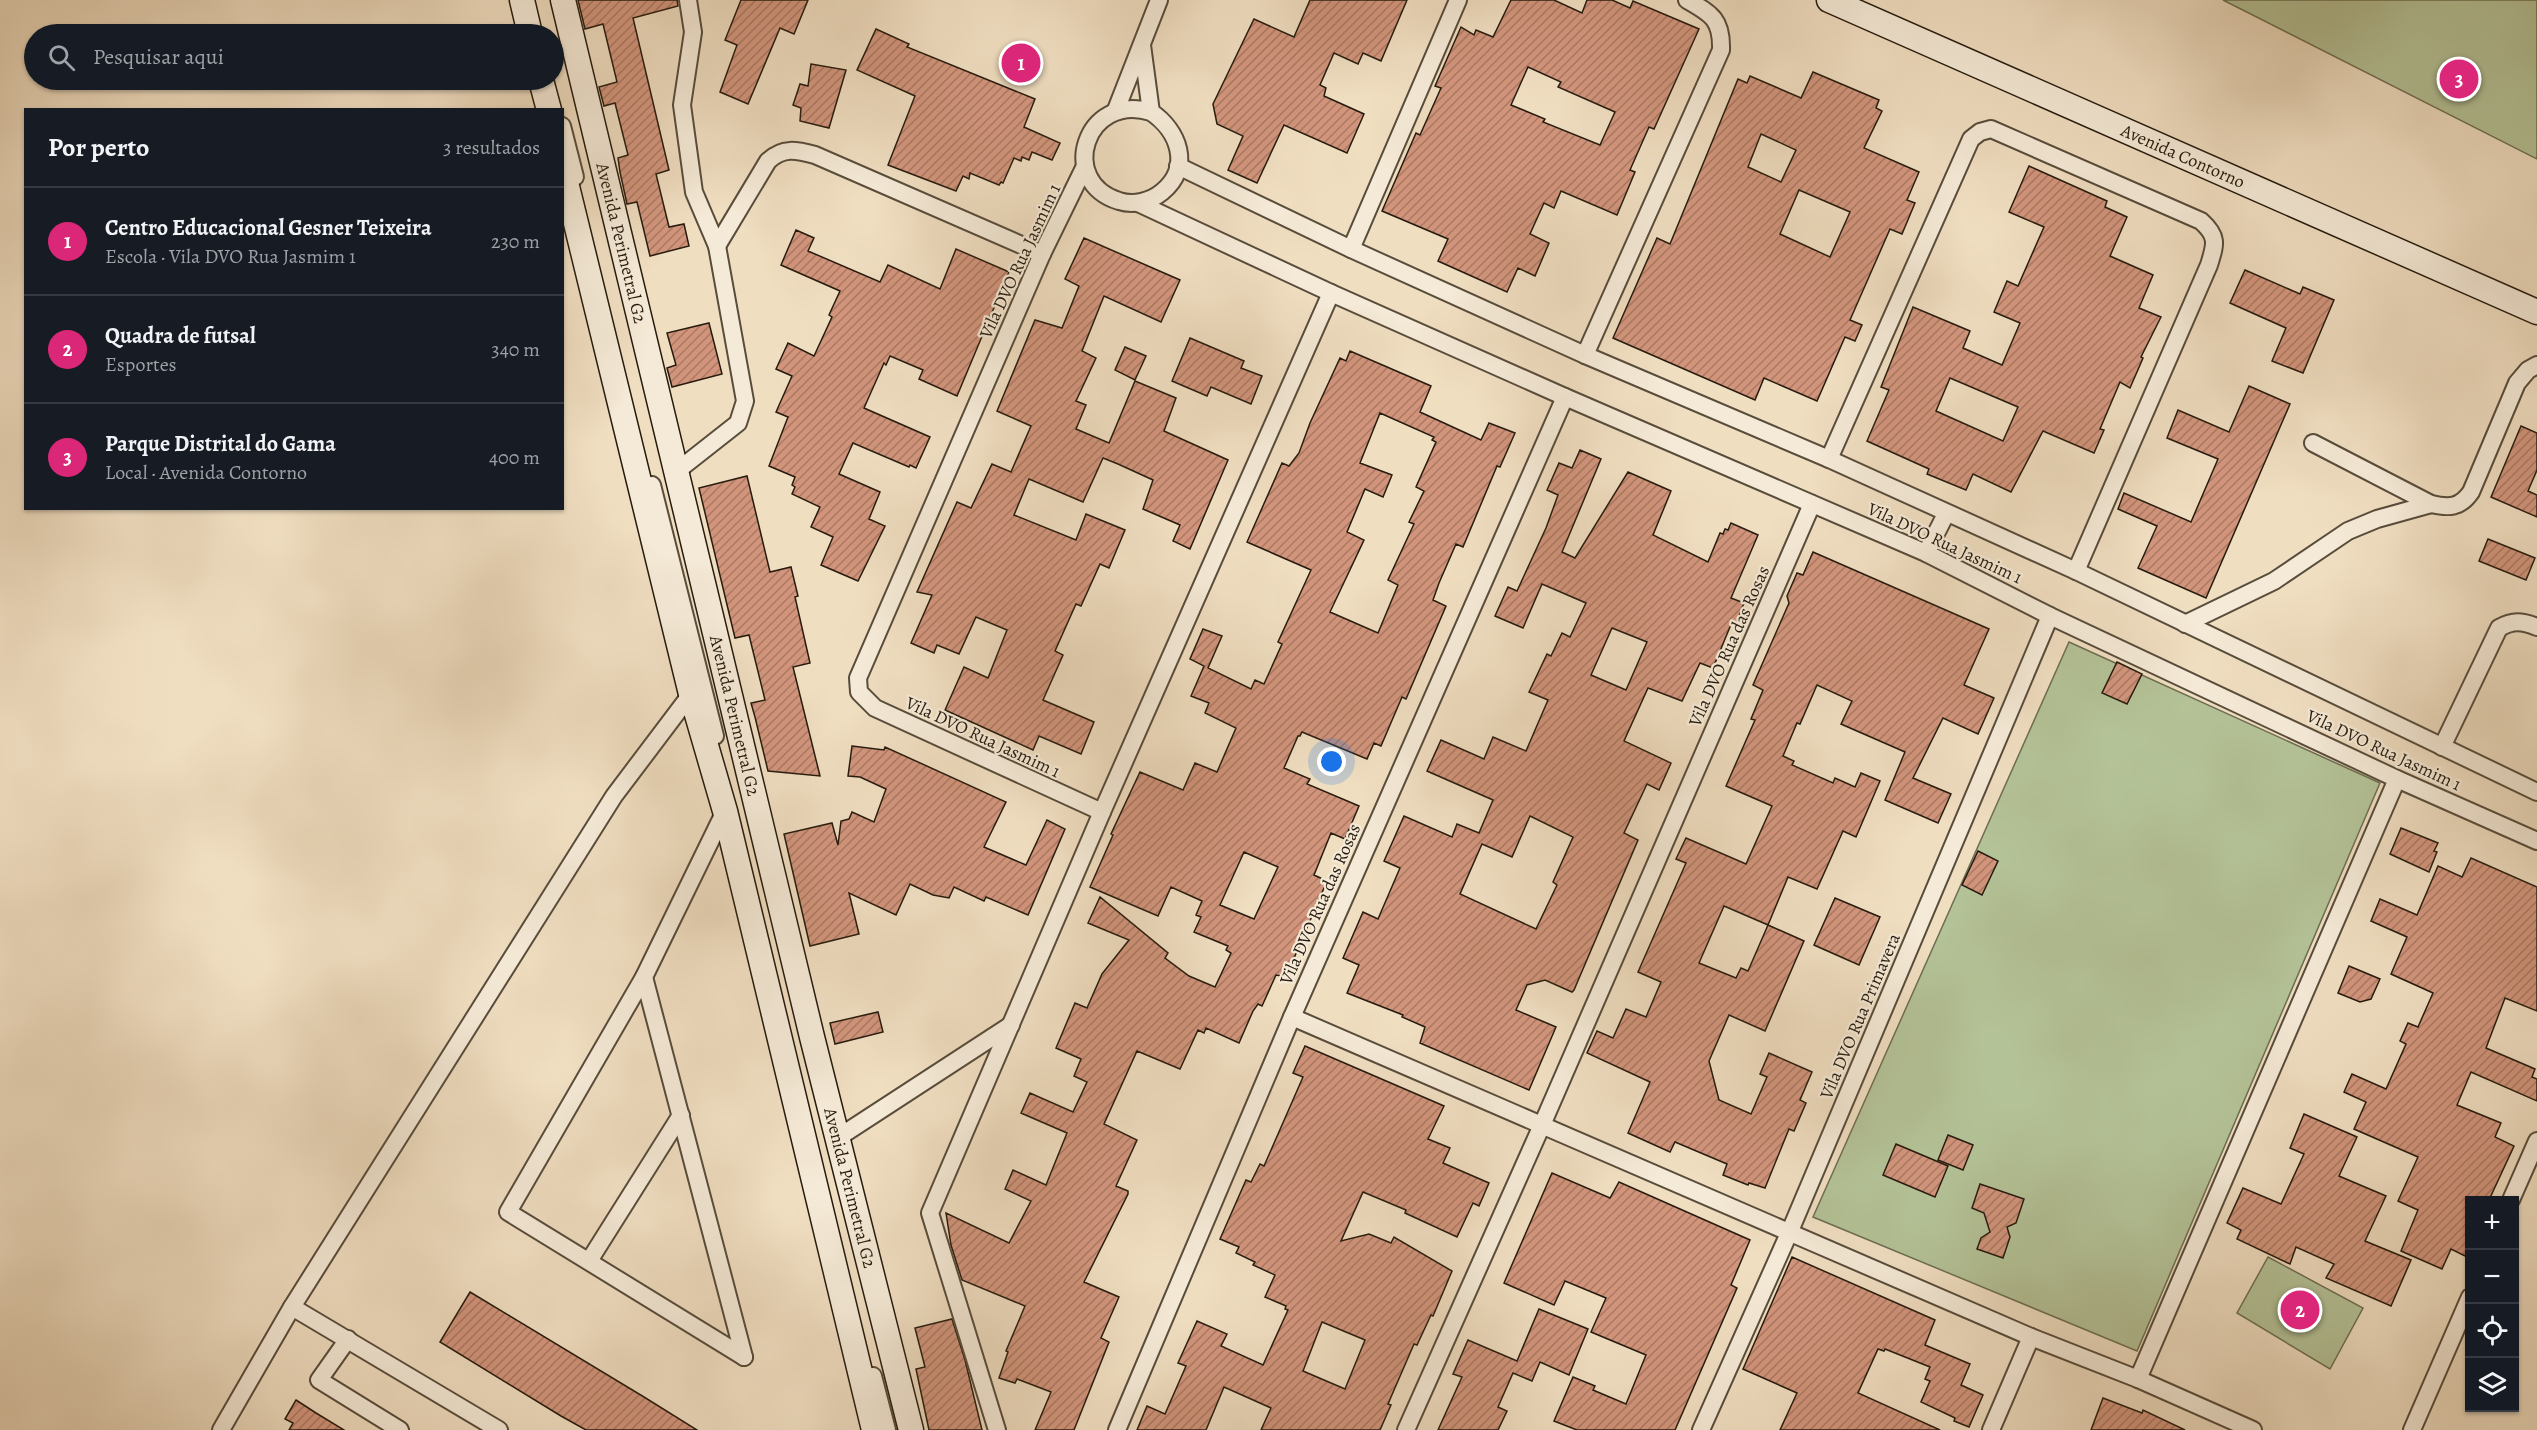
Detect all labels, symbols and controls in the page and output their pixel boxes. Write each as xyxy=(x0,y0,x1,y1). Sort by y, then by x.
search box xyxy=(24,24,564,90)
pin: 1 xyxy=(1002,40,1040,86)
icon: search xyxy=(45,41,78,74)
text: Pesquisar aqui xyxy=(93,42,224,72)
pin: 3 xyxy=(2440,56,2478,101)
street label: Avenida Contorno xyxy=(2117,118,2249,194)
text: Por perto xyxy=(48,130,149,165)
text: 3 resultados xyxy=(443,134,540,161)
street label: Avenida Perimetral G2 xyxy=(590,159,652,326)
street label: Vila DVO Rua Jasmim 1 xyxy=(973,180,1066,343)
text: Centro Educacional Gesner Teixeira xyxy=(105,213,432,243)
text: 1 xyxy=(64,228,71,255)
text: 230 m xyxy=(491,228,540,255)
text: Escola · Vila DVO Rua Jasmim 1 xyxy=(105,243,356,270)
text: Quadra de futsal xyxy=(105,321,256,351)
text: 2 xyxy=(63,336,72,363)
text: 340 m xyxy=(491,336,540,363)
text: Esportes xyxy=(105,351,177,378)
text: Parque Distrital do Gama xyxy=(105,429,336,459)
text: 3 xyxy=(63,444,72,471)
text: 400 m xyxy=(489,444,540,471)
text: Local · Avenida Contorno xyxy=(105,459,307,486)
street label: Vila DVO Rua Jasmim 1 xyxy=(1863,496,2026,589)
street label: Vila DVO Rua das Rosas xyxy=(1682,562,1775,731)
street label: Avenida Perimetral G2 xyxy=(704,632,766,799)
street label: Vila DVO Rua Jasmim 1 xyxy=(901,690,1064,783)
street label: Vila DVO Rua Jasmim 1 xyxy=(2302,703,2465,796)
your location xyxy=(1317,747,1346,776)
street label: Vila DVO Rua das Rosas xyxy=(1273,820,1366,989)
street label: Vila DVO Rua Primavera xyxy=(1814,929,1906,1104)
street label: Avenida Perimetral G2 xyxy=(818,1104,882,1271)
map controls xyxy=(2465,1196,2519,1412)
button: + xyxy=(2465,1196,2519,1250)
button: − xyxy=(2465,1250,2519,1304)
pin: 2 xyxy=(2280,1288,2320,1332)
button: locate xyxy=(2465,1304,2519,1358)
button: layers xyxy=(2465,1358,2519,1412)

